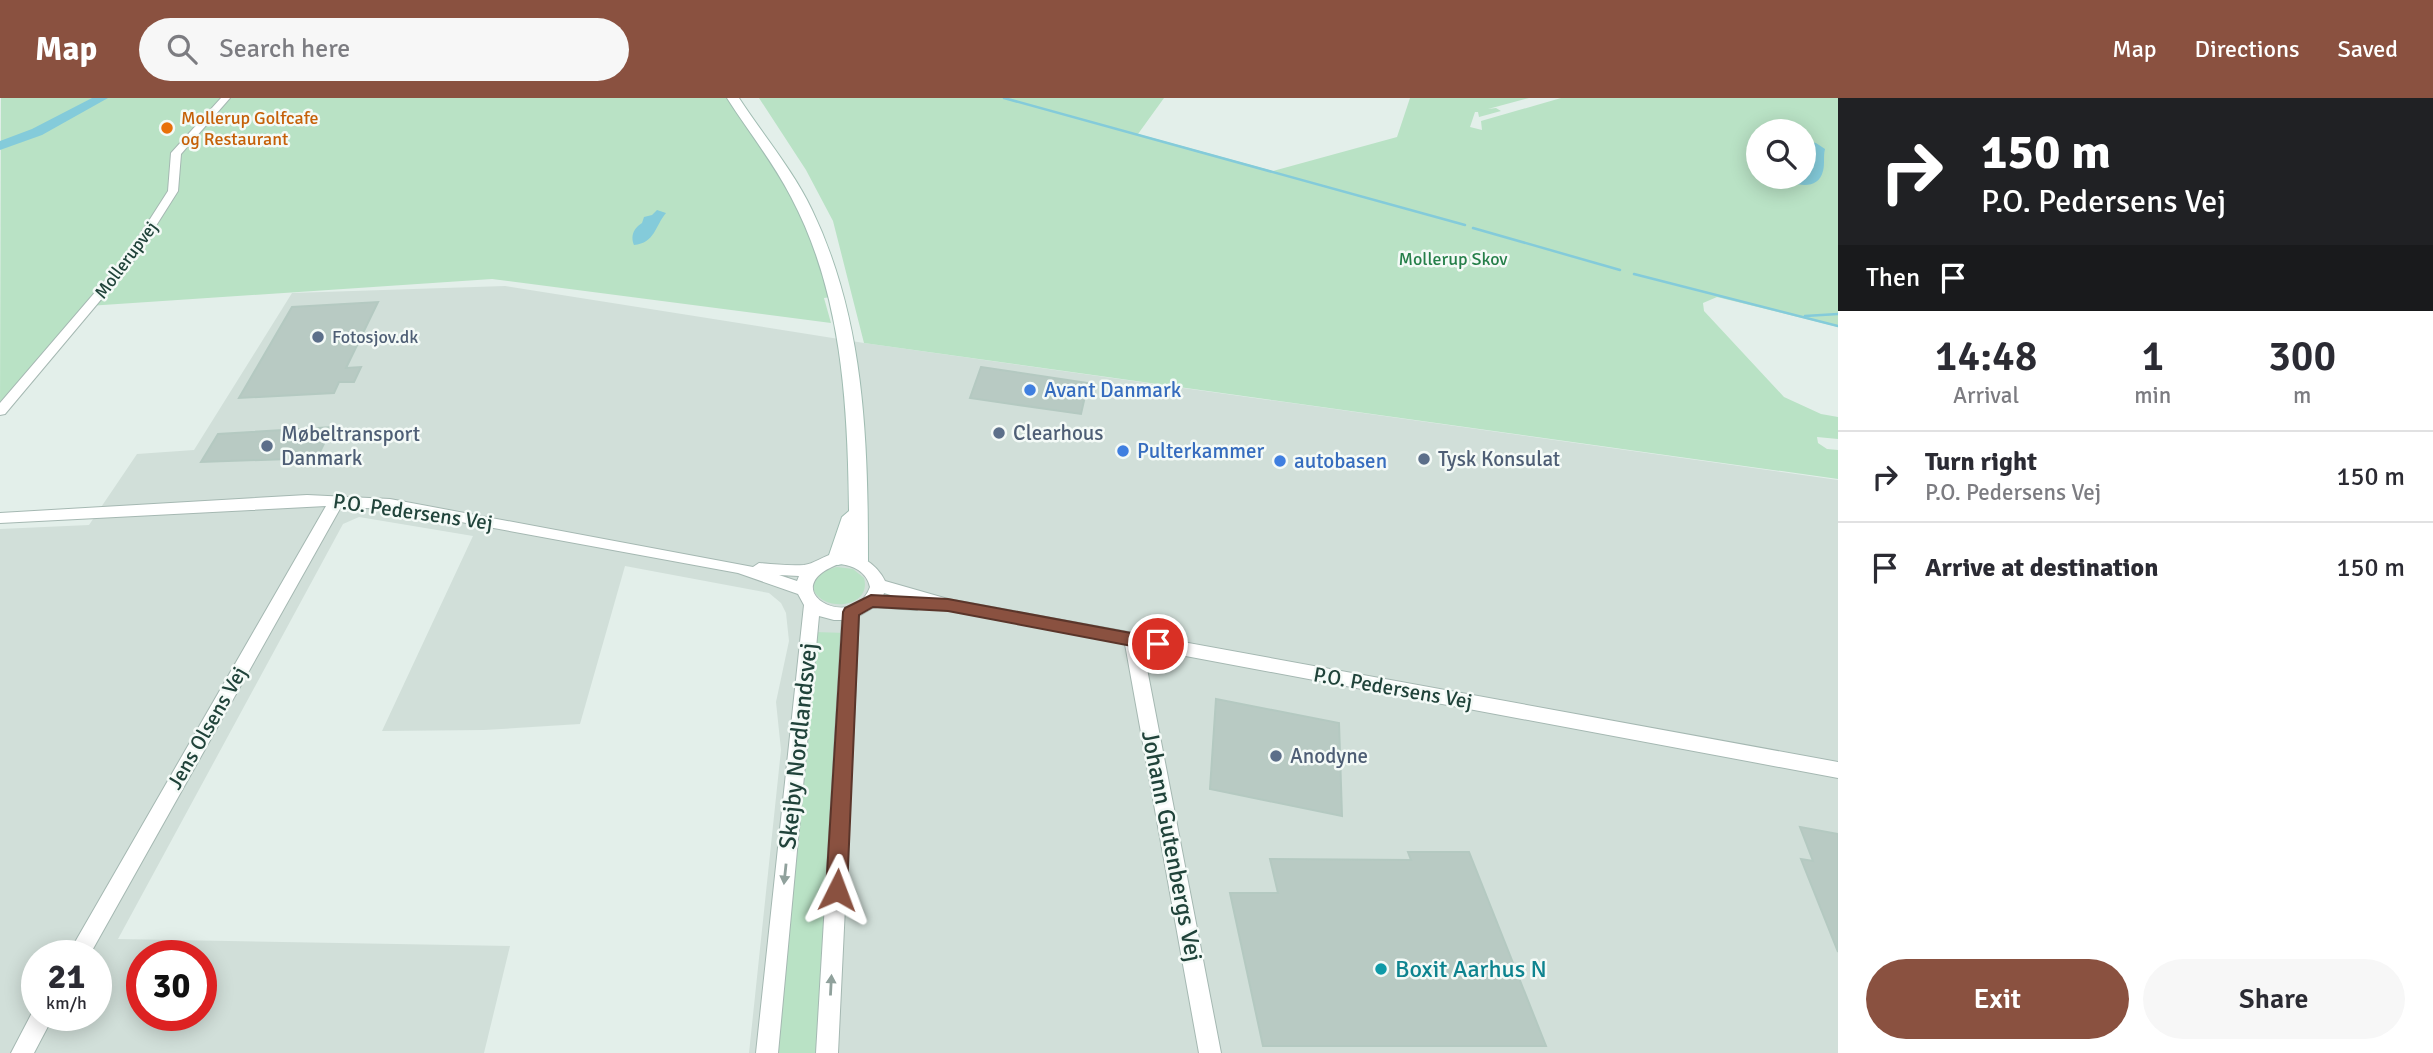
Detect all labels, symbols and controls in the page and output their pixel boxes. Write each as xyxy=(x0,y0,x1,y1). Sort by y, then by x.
search box xyxy=(139,18,629,81)
text: Map xyxy=(35,29,97,70)
icon: search xyxy=(163,30,201,68)
text: Search here xyxy=(219,33,350,65)
text: Map xyxy=(2112,34,2157,64)
text: Directions xyxy=(2195,34,2300,64)
text: Saved xyxy=(2338,34,2398,64)
place label: Mollerup Golfcafe og Restaurant xyxy=(181,107,319,150)
map controls xyxy=(1746,119,1816,189)
button: search xyxy=(1746,119,1816,189)
marker: Mollerup Golfcafe og Restaurant xyxy=(159,120,175,136)
text: 150 m xyxy=(1981,122,2111,182)
icon: right xyxy=(1866,126,1957,217)
text: P.O. Pedersens Vej xyxy=(1981,182,2226,221)
street label: Mollerupvej xyxy=(90,217,162,303)
park label: Mollerup Skov xyxy=(1398,248,1508,270)
icon: arrive xyxy=(1934,259,1972,297)
text: Then xyxy=(1866,262,1920,294)
place label: Fotosjov.dk xyxy=(332,326,418,348)
marker: Fotosjov.dk xyxy=(310,329,326,345)
text: 14:48 xyxy=(1935,331,2037,382)
text: 1 xyxy=(2141,331,2164,382)
text: 300 xyxy=(2268,331,2336,382)
place label: Avant Danmark xyxy=(1044,377,1182,403)
text: Arrival xyxy=(1953,381,2019,410)
text: min xyxy=(2134,381,2171,410)
text: m xyxy=(2293,381,2311,410)
marker: Avant Danmark xyxy=(1022,382,1038,398)
place label: Clearhous xyxy=(1013,420,1104,446)
place label: Møbeltransport Danmark xyxy=(281,421,420,471)
marker: Clearhous xyxy=(991,425,1007,441)
marker: Møbeltransport Danmark xyxy=(259,438,275,454)
place label: Pulterkammer xyxy=(1137,438,1265,464)
marker: Pulterkammer xyxy=(1115,443,1131,459)
place label: Tysk Konsulat xyxy=(1438,446,1560,472)
text: Turn right xyxy=(1925,446,2037,478)
place label: autobasen xyxy=(1294,448,1387,474)
marker: Tysk Konsulat xyxy=(1416,451,1432,467)
marker: autobasen xyxy=(1272,453,1288,469)
icon: right xyxy=(1866,458,1904,496)
text: 150 m xyxy=(2336,461,2405,493)
text: P.O. Pedersens Vej xyxy=(1925,478,2101,507)
street label: P.O. Pedersens Vej xyxy=(332,488,494,536)
icon: arrive xyxy=(1866,549,1904,587)
text: Arrive at destination xyxy=(1925,552,2158,584)
text: 150 m xyxy=(2336,552,2405,584)
pin xyxy=(1128,614,1188,674)
icon: arrive xyxy=(1139,625,1177,663)
street label: Skejby Nordlandsvej xyxy=(772,641,824,851)
street label: P.O. Pedersens Vej xyxy=(1312,661,1474,715)
street label: Jens Olsens Vej xyxy=(161,662,253,794)
street label: Johann Gutenbergs Vej xyxy=(1135,728,1209,964)
place label: Anodyne xyxy=(1290,743,1368,769)
marker: Anodyne xyxy=(1268,748,1284,764)
position arrow xyxy=(800,853,874,927)
one-way arrow xyxy=(779,864,790,886)
speed limit sign: 30 xyxy=(126,940,217,1031)
place label: Boxit Aarhus N xyxy=(1395,954,1547,984)
text: 21 xyxy=(48,955,85,998)
button: Exit xyxy=(1866,959,2129,1039)
button: Share xyxy=(2143,959,2405,1039)
marker: Boxit Aarhus N xyxy=(1373,961,1389,977)
one-way arrow xyxy=(826,974,837,996)
text: km/h xyxy=(46,992,87,1014)

